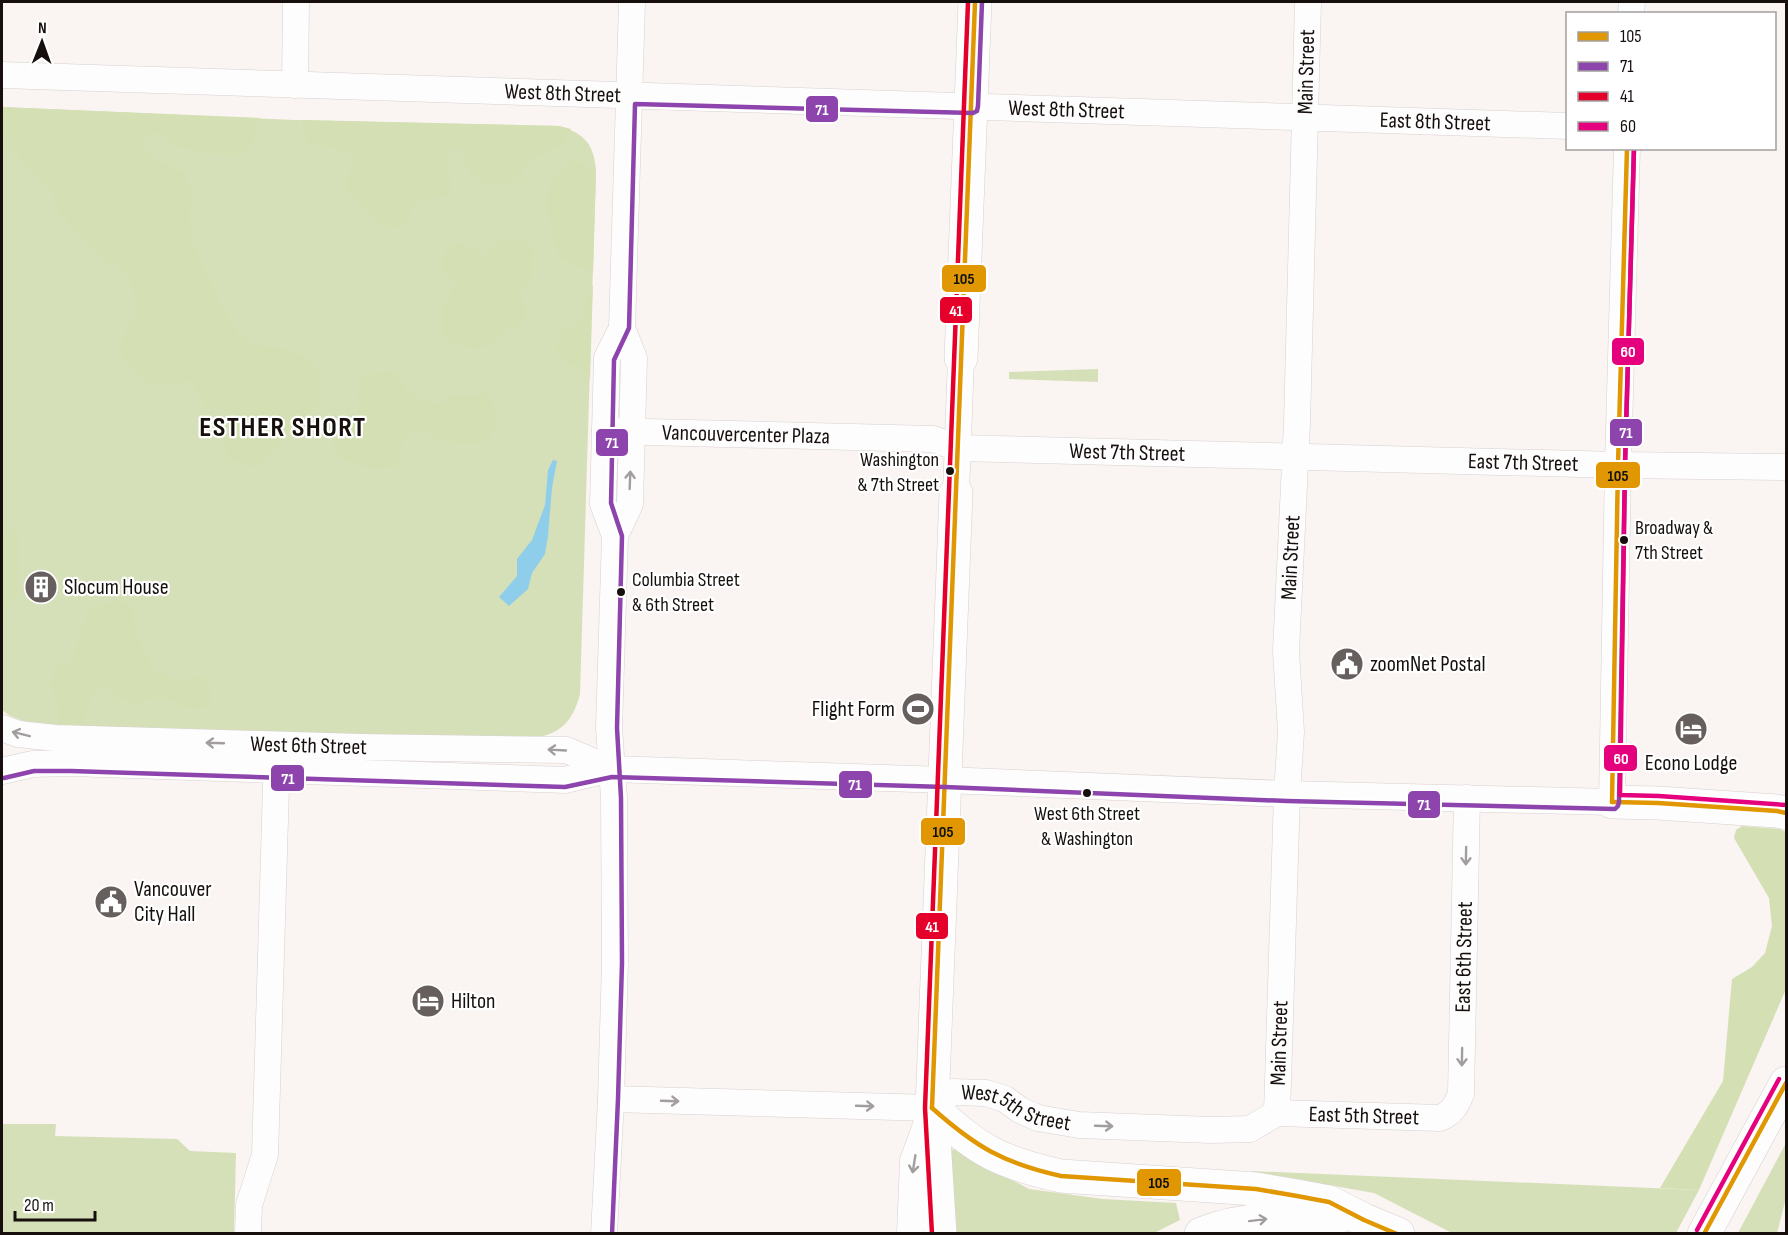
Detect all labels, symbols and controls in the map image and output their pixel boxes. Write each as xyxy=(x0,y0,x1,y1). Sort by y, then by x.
north arrow xyxy=(12,12,72,72)
legend xyxy=(1566,12,1776,150)
text: N xyxy=(38,19,47,38)
text: 105 xyxy=(1620,26,1642,47)
street label: Main Street xyxy=(1292,29,1321,115)
text: 71 xyxy=(1620,56,1634,77)
street label: West 8th Street xyxy=(504,78,622,109)
text: 41 xyxy=(1620,86,1635,107)
street label: West 8th Street xyxy=(1008,94,1125,125)
line badge: 71 xyxy=(805,95,839,123)
text: 71 xyxy=(815,101,829,120)
street label: East 8th Street xyxy=(1379,106,1491,137)
text: 60 xyxy=(1620,116,1636,137)
line badge: 105 xyxy=(941,264,987,293)
text: 105 xyxy=(954,270,974,289)
line badge: 41 xyxy=(939,296,973,324)
text: 41 xyxy=(949,302,964,321)
line badge: 60 xyxy=(1611,337,1645,366)
text: 60 xyxy=(1620,343,1636,362)
district label: ESTHER SHORT xyxy=(199,411,367,444)
line badge: 71 xyxy=(1609,418,1643,447)
street label: Vancouvercenter Plaza xyxy=(662,419,830,450)
text: 71 xyxy=(1619,424,1633,443)
line badge: 71 xyxy=(595,428,629,457)
text: 71 xyxy=(605,434,619,453)
street label: West 7th Street xyxy=(1069,437,1186,467)
place label: Washington & 7th Street xyxy=(858,448,939,497)
street label: East 7th Street xyxy=(1468,448,1579,477)
line badge: 105 xyxy=(1595,461,1641,489)
marker: Washington & 7th Street xyxy=(944,465,956,477)
text: 105 xyxy=(1608,467,1628,486)
one-way arrow xyxy=(625,471,636,491)
street label: Main Street xyxy=(1275,514,1306,601)
place label: Broadway & 7th Street xyxy=(1635,516,1713,565)
marker: Broadway & 7th Street xyxy=(1618,534,1630,546)
place label: Columbia Street & 6th Street xyxy=(632,568,740,617)
building icon: Slocum House xyxy=(23,569,59,605)
place label: Slocum House xyxy=(64,574,169,601)
marker: Columbia Street & 6th Street xyxy=(615,586,627,598)
public building icon: zoomNet Postal xyxy=(1329,646,1365,682)
place label: zoomNet Postal xyxy=(1370,651,1486,678)
sports icon: Flight Form xyxy=(900,691,936,727)
place label: Flight Form xyxy=(812,696,895,723)
hotel icon: Econo Lodge xyxy=(1673,711,1709,747)
one-way arrow xyxy=(11,727,30,739)
street label: West 6th Street xyxy=(250,730,367,761)
one-way arrow xyxy=(206,737,226,748)
one-way arrow xyxy=(547,744,567,755)
line badge: 60 xyxy=(1603,744,1638,772)
text: 60 xyxy=(1613,750,1629,769)
place label: Econo Lodge xyxy=(1645,750,1737,777)
line badge: 71 xyxy=(270,764,305,792)
text: 71 xyxy=(281,770,295,789)
line badge: 71 xyxy=(838,770,873,799)
text: 71 xyxy=(848,776,862,795)
marker: West 6th Street & Washington xyxy=(1081,787,1093,799)
line badge: 71 xyxy=(1407,790,1441,819)
text: 71 xyxy=(1417,796,1431,815)
place label: West 6th Street & Washington xyxy=(1034,802,1140,851)
line badge: 105 xyxy=(920,817,966,846)
text: 105 xyxy=(933,823,953,842)
one-way arrow xyxy=(1460,846,1471,866)
place label: Vancouver City Hall xyxy=(134,876,212,928)
public building icon: Vancouver City Hall xyxy=(93,884,129,920)
street label: East 6th Street xyxy=(1449,901,1478,1013)
line badge: 41 xyxy=(915,912,949,940)
text: 41 xyxy=(925,918,940,937)
hotel icon: Hilton xyxy=(410,983,446,1019)
place label: Hilton xyxy=(451,988,495,1015)
street label: Main Street xyxy=(1264,1000,1294,1086)
one-way arrow xyxy=(1456,1046,1467,1066)
street label: West 5th Street xyxy=(961,1079,1073,1137)
one-way arrow xyxy=(659,1095,679,1106)
street label: East 5th Street xyxy=(1308,1100,1420,1131)
one-way arrow xyxy=(854,1101,874,1112)
one-way arrow xyxy=(1093,1120,1113,1131)
one-way arrow xyxy=(908,1153,919,1173)
line badge: 105 xyxy=(1136,1168,1182,1197)
text: 105 xyxy=(1149,1174,1169,1193)
scale bar xyxy=(15,1184,94,1222)
text: 20 m xyxy=(24,1195,54,1216)
one-way arrow xyxy=(1247,1214,1267,1225)

